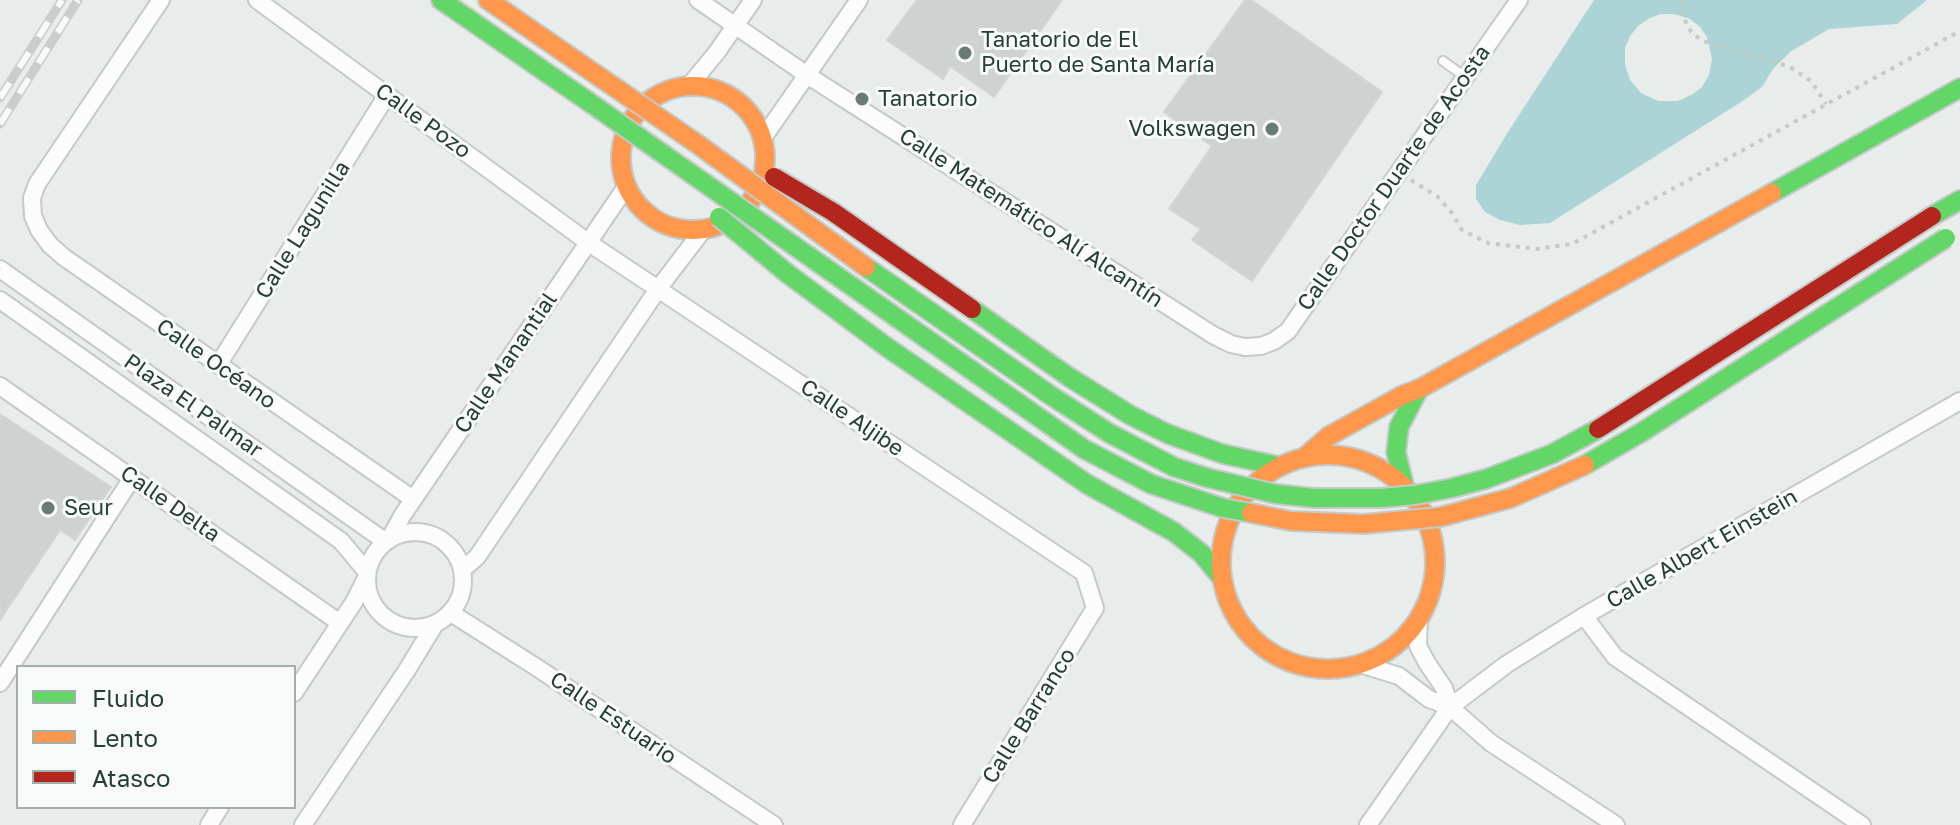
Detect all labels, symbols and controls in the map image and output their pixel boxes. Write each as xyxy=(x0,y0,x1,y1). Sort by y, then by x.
place label: Tanatorio de El Puerto de Santa María xyxy=(981,27,1215,78)
street label: Calle Doctor Duarte de Acosta xyxy=(1292,40,1496,316)
marker: Tanatorio de El Puerto de Santa María xyxy=(956,44,974,62)
street label: Calle Pozo xyxy=(370,78,476,164)
place label: Tanatorio xyxy=(878,86,978,112)
marker: Tanatorio xyxy=(853,90,871,108)
place label: Volkswagen xyxy=(1129,116,1256,142)
marker: Volkswagen xyxy=(1263,120,1281,138)
street label: Calle Matemático Alí Alcantín xyxy=(894,123,1168,313)
street label: Calle Lagunilla xyxy=(250,156,356,304)
street label: Calle Manantial xyxy=(449,288,563,438)
street label: Calle Océano xyxy=(151,313,281,415)
street label: Plaza El Palmar xyxy=(119,348,267,464)
street label: Calle Aljibe xyxy=(795,374,909,462)
street label: Calle Delta xyxy=(115,460,225,548)
street label: Calle Albert Einstein xyxy=(1602,484,1802,614)
place label: Seur xyxy=(64,495,113,521)
marker: Seur xyxy=(39,499,57,517)
street label: Calle Barranco xyxy=(977,643,1081,789)
legend xyxy=(16,665,296,809)
street label: Calle Estuario xyxy=(545,666,681,770)
text: Fluido xyxy=(92,683,164,712)
text: Lento xyxy=(92,723,158,752)
text: Atasco xyxy=(92,763,170,792)

